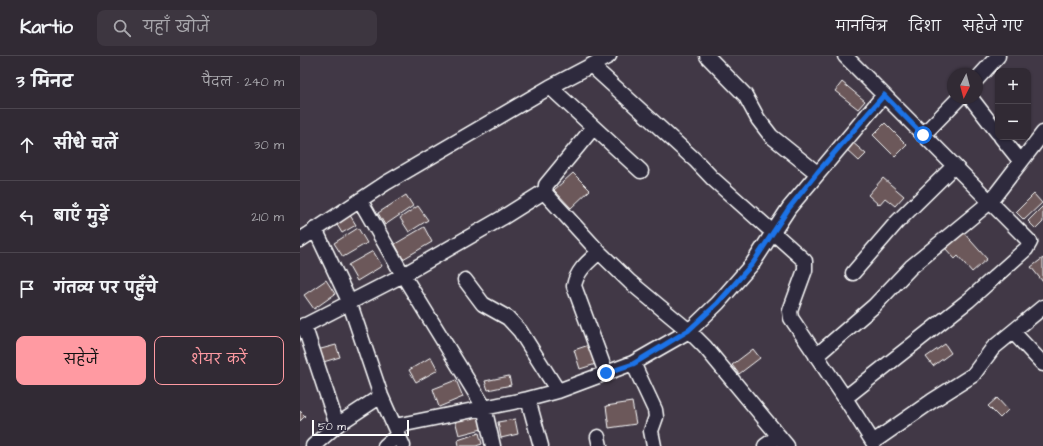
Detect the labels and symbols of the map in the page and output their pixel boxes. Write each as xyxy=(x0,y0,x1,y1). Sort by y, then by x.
north arrow xyxy=(947,68,983,104)
route start xyxy=(914,126,932,144)
route end xyxy=(597,364,615,382)
scale bar xyxy=(312,418,409,437)

